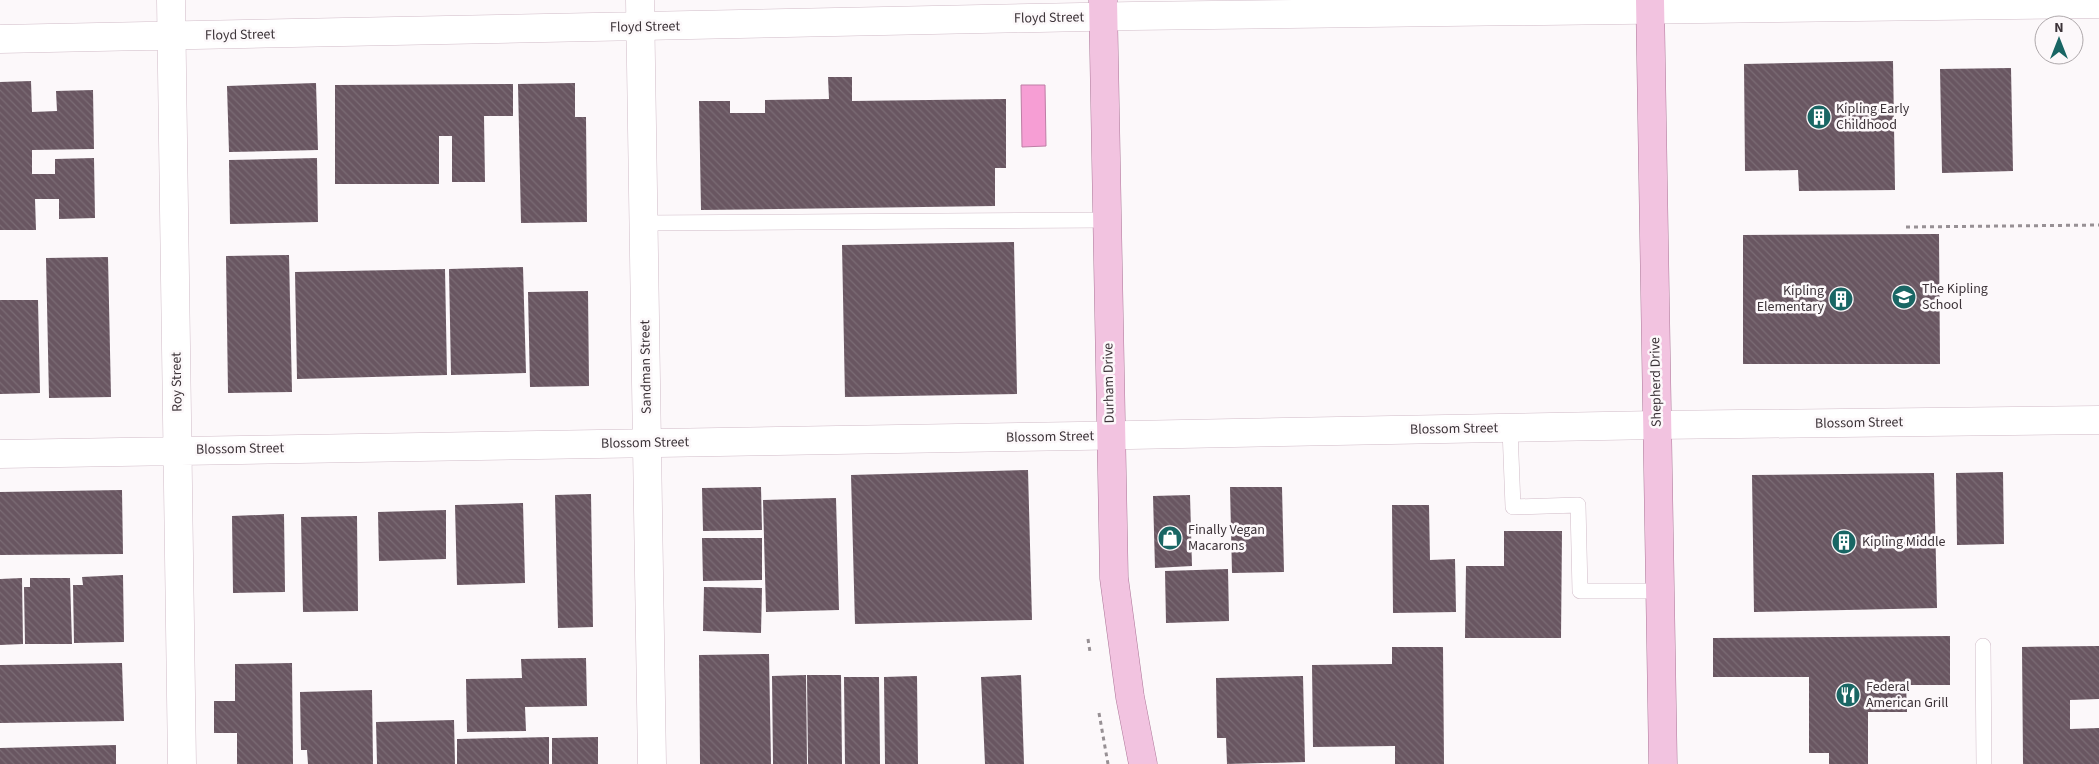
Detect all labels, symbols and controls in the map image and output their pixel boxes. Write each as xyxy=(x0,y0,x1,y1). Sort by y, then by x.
street label: Floyd Street xyxy=(1014,7,1085,29)
north arrow xyxy=(2034,15,2084,65)
street label: Floyd Street xyxy=(610,16,681,38)
text: N xyxy=(2054,18,2064,38)
street label: Floyd Street xyxy=(205,24,276,46)
place label: Kipling Early Childhood xyxy=(1836,99,1910,135)
building icon: Kipling Early Childhood xyxy=(1806,104,1832,130)
place label: The Kipling School xyxy=(1922,279,1988,315)
place label: Kipling Elementary xyxy=(1757,281,1824,317)
school or university icon: The Kipling School xyxy=(1891,284,1917,310)
building icon: Kipling Elementary xyxy=(1828,286,1854,312)
street label: Sandman Street xyxy=(635,319,657,414)
street label: Shepherd Drive xyxy=(1645,337,1667,427)
street label: Durham Drive xyxy=(1098,343,1120,423)
street label: Roy Street xyxy=(166,352,188,412)
street label: Blossom Street xyxy=(1815,412,1904,434)
street label: Blossom Street xyxy=(1410,418,1499,440)
street label: Blossom Street xyxy=(1006,426,1095,448)
street label: Blossom Street xyxy=(601,432,690,454)
street label: Blossom Street xyxy=(196,438,285,460)
place label: Finally Vegan Macarons xyxy=(1188,520,1265,556)
shop icon: Finally Vegan Macarons xyxy=(1157,525,1183,551)
building icon: Kipling Middle xyxy=(1831,529,1857,555)
place label: Kipling Middle xyxy=(1862,532,1946,552)
place label: Federal American Grill xyxy=(1866,677,1949,713)
restaurant icon: Federal American Grill xyxy=(1835,682,1861,708)

